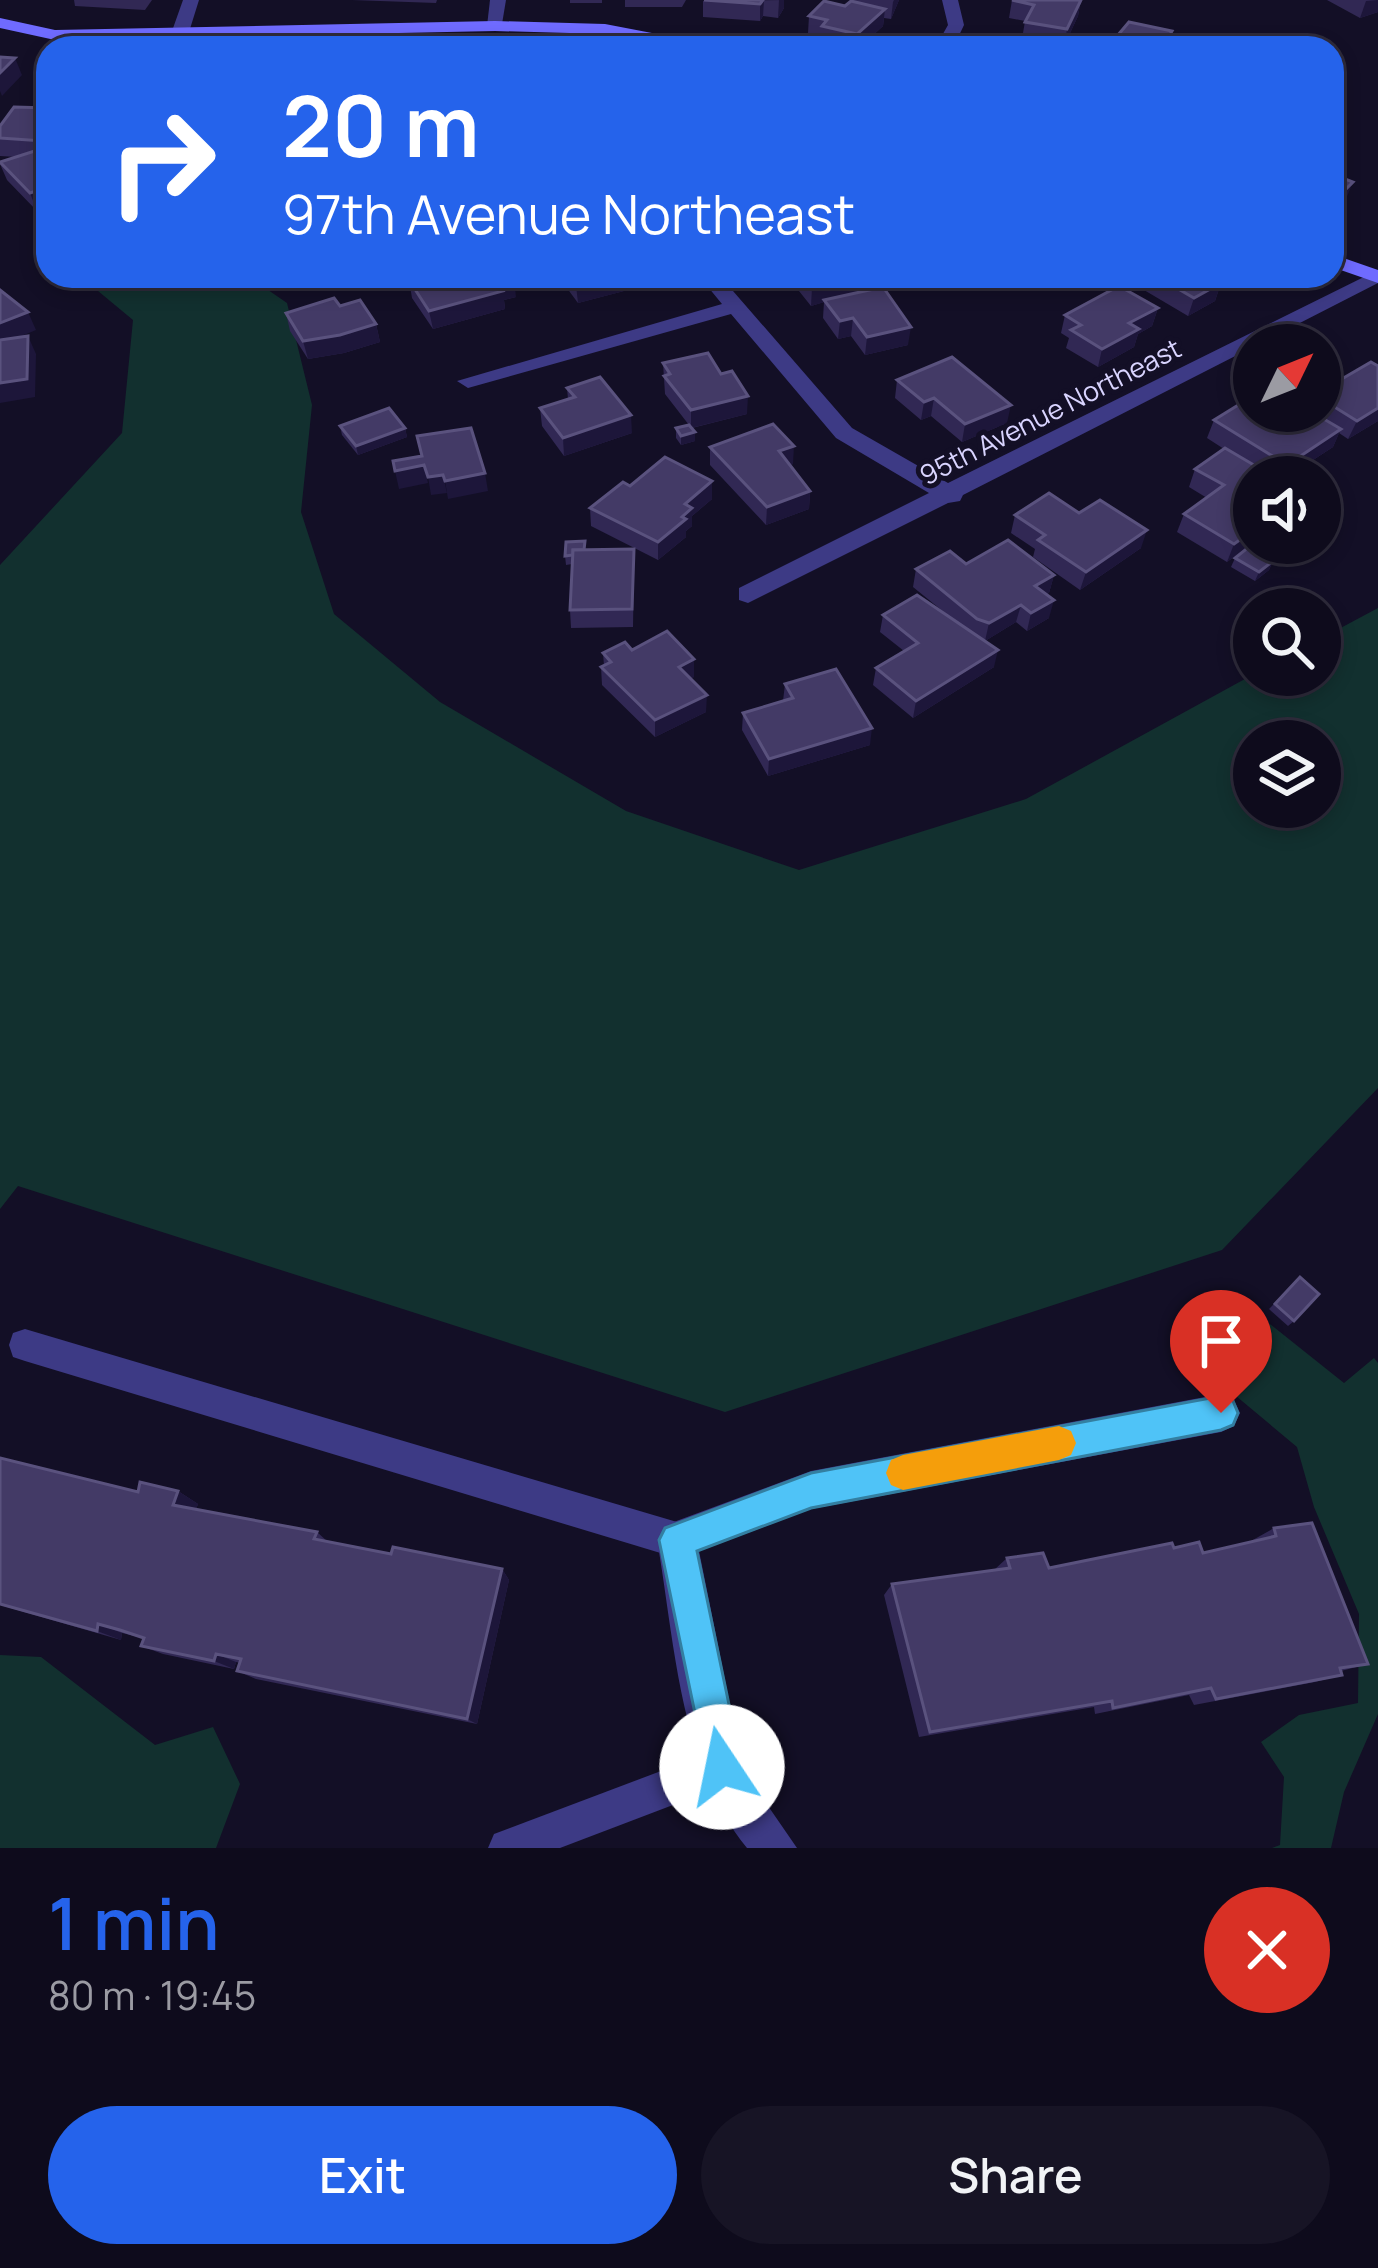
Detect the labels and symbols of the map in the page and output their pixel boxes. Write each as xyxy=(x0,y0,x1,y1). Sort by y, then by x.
north arrow xyxy=(1233,324,1341,432)
street label: 95th Avenue Northeast xyxy=(913,329,1187,493)
pin xyxy=(1170,1290,1272,1413)
position arrow xyxy=(659,1704,785,1830)

